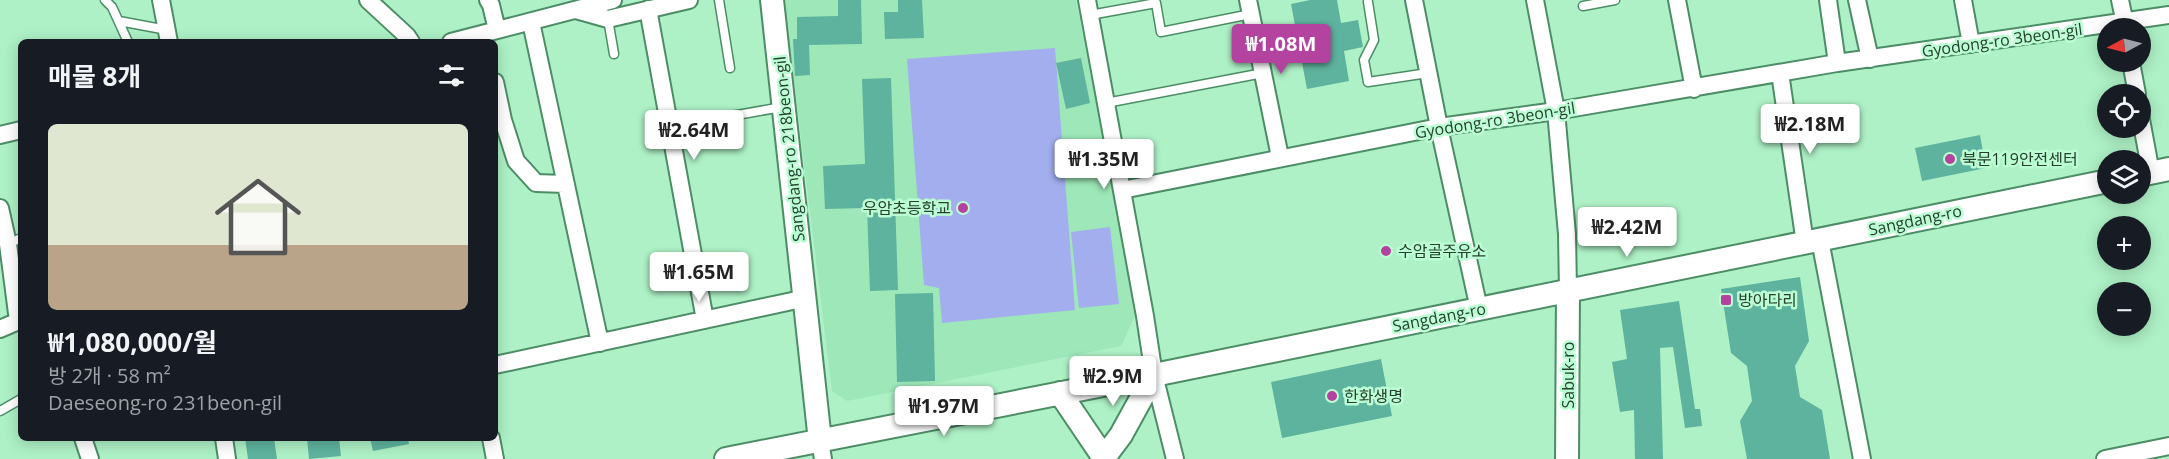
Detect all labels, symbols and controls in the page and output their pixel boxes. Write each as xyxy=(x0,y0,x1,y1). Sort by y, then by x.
street label: Gyodong-ro 3beon-gil xyxy=(1920,18,2084,62)
north arrow xyxy=(2097,18,2151,72)
map controls xyxy=(2097,18,2151,336)
pin: ₩1.08M xyxy=(1232,24,1330,75)
text: ₩1.08M xyxy=(1246,30,1316,57)
street label: Sangdang-ro 218beon-gil xyxy=(768,55,810,243)
text: 매물 8개 xyxy=(48,58,141,94)
icon: filters xyxy=(435,59,468,92)
button: locate xyxy=(2097,84,2151,138)
street label: Gyodong-ro 3beon-gil xyxy=(1413,96,1577,144)
pin: ₩2.18M xyxy=(1761,104,1859,155)
pin: ₩2.64M xyxy=(645,110,743,161)
text: ₩2.18M xyxy=(1775,110,1845,137)
text: ₩2.64M xyxy=(659,116,729,143)
pin: ₩1.35M xyxy=(1055,139,1153,190)
text: ₩1.35M xyxy=(1069,145,1139,172)
place label: 북문119안전센터 xyxy=(1962,148,2078,170)
button: layers xyxy=(2097,150,2151,204)
marker: 북문119안전센터 xyxy=(1943,152,1957,166)
icon: home xyxy=(204,163,312,271)
place label: 우암초등학교 xyxy=(863,197,951,219)
street label: Sangdang-ro xyxy=(1866,199,1964,241)
marker: 우암초등학교 xyxy=(956,201,970,215)
pin: ₩2.42M xyxy=(1578,207,1676,258)
text: ₩2.42M xyxy=(1592,213,1662,240)
button: + xyxy=(2097,216,2151,270)
place label: 수암골주유소 xyxy=(1398,240,1486,262)
marker: 수암골주유소 xyxy=(1379,244,1393,258)
pin: ₩1.65M xyxy=(650,252,748,303)
text: ₩1.65M xyxy=(664,258,734,285)
button: − xyxy=(2097,282,2151,336)
place label: 방아다리 xyxy=(1738,289,1797,311)
marker: 방아다리 xyxy=(1719,293,1733,307)
street label: Sangdang-ro xyxy=(1390,297,1488,337)
text: ₩1,080,000/월 xyxy=(48,324,217,360)
street label: Sabuk-ro xyxy=(1557,342,1579,408)
pin: ₩2.9M xyxy=(1071,356,1155,407)
text: 방 2개 · 58 m² xyxy=(48,362,171,389)
text: ₩2.9M xyxy=(1083,362,1143,389)
place label: 한화생명 xyxy=(1344,385,1403,407)
pin: ₩1.97M xyxy=(895,386,993,437)
text: Daeseong-ro 231beon-gil xyxy=(48,389,282,416)
marker: 한화생명 xyxy=(1325,389,1339,403)
text: ₩1.97M xyxy=(909,392,979,419)

